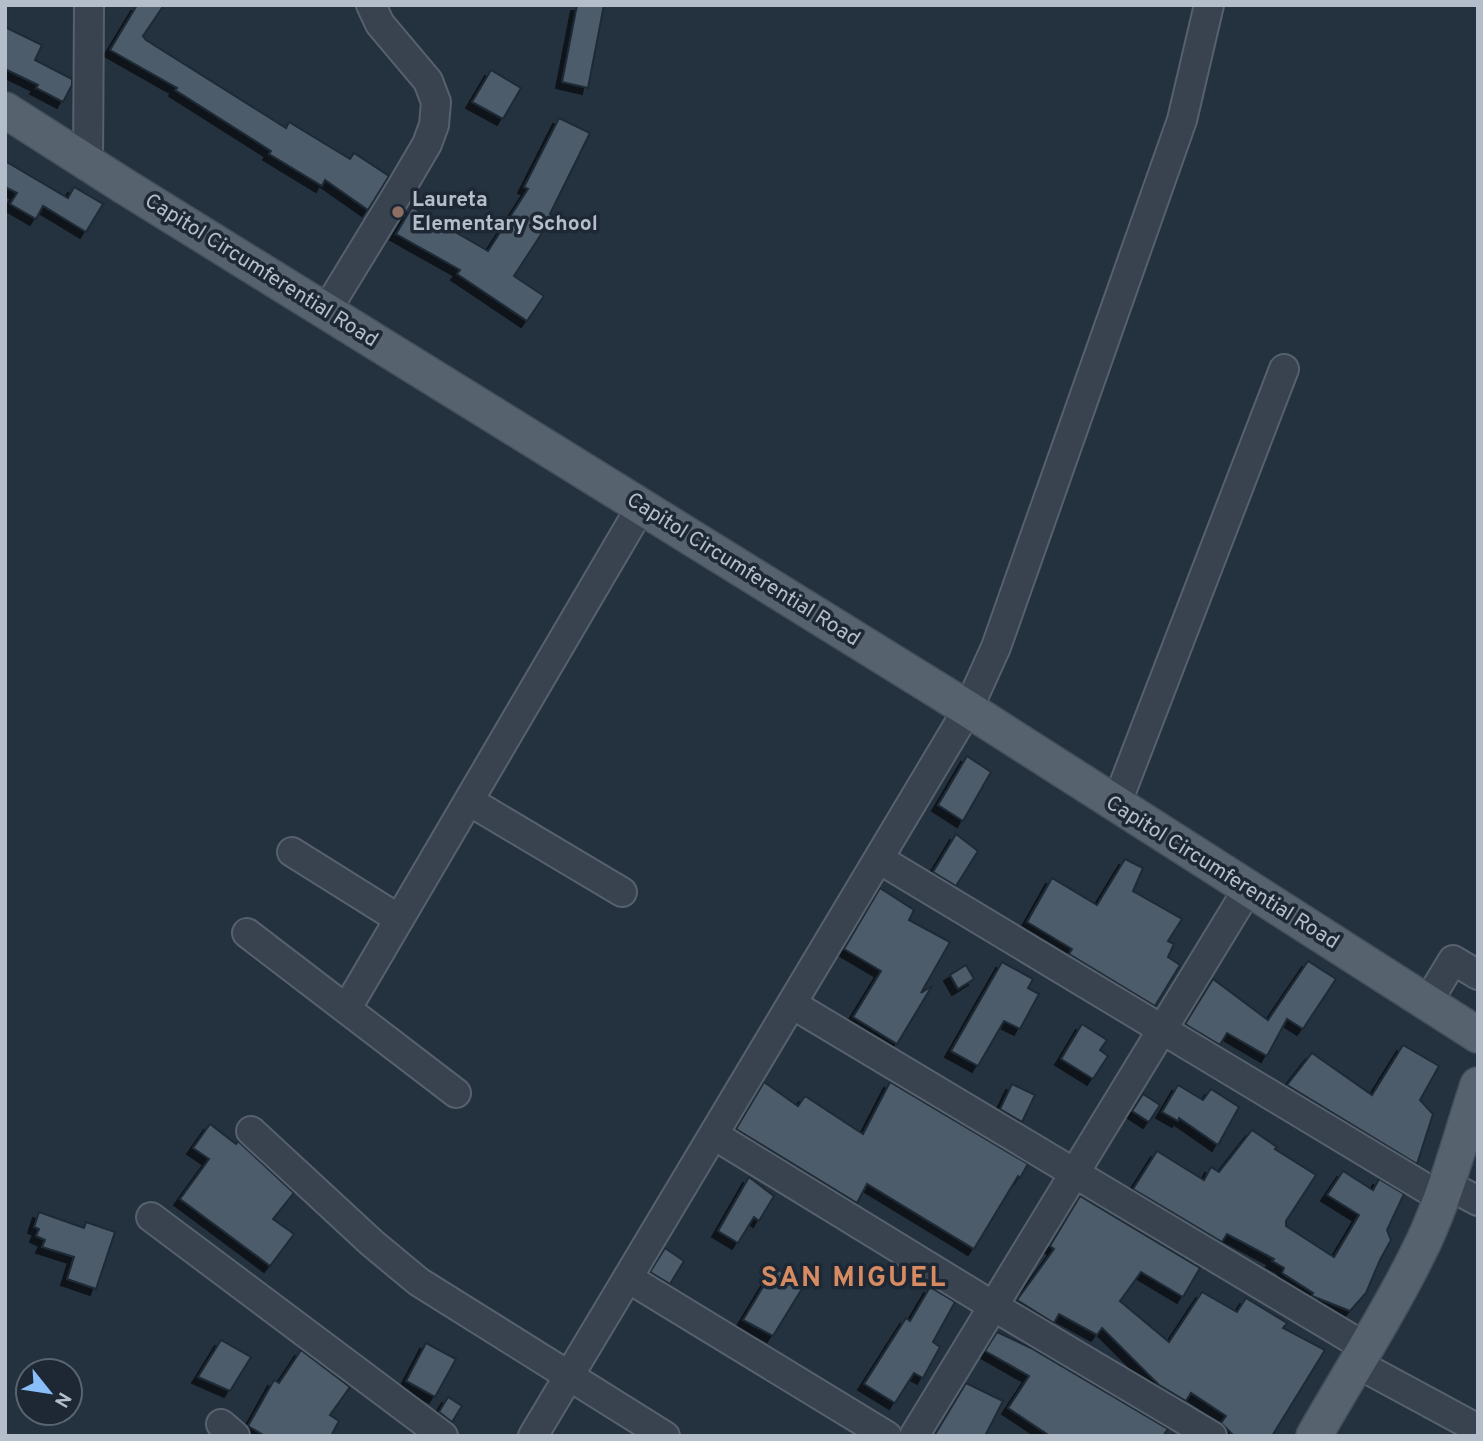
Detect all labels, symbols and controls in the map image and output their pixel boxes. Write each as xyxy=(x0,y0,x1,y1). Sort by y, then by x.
place label: Laureta Elementary School xyxy=(412,187,598,238)
street label: Capitol Circumferential Road xyxy=(139,188,383,354)
marker: Laureta Elementary School xyxy=(390,204,406,220)
street label: Capitol Circumferential Road xyxy=(621,487,865,653)
street label: Capitol Circumferential Road xyxy=(1100,790,1344,956)
district label: SAN MIGUEL xyxy=(761,1261,947,1297)
north arrow xyxy=(14,1357,84,1427)
text: N xyxy=(48,1388,76,1411)

